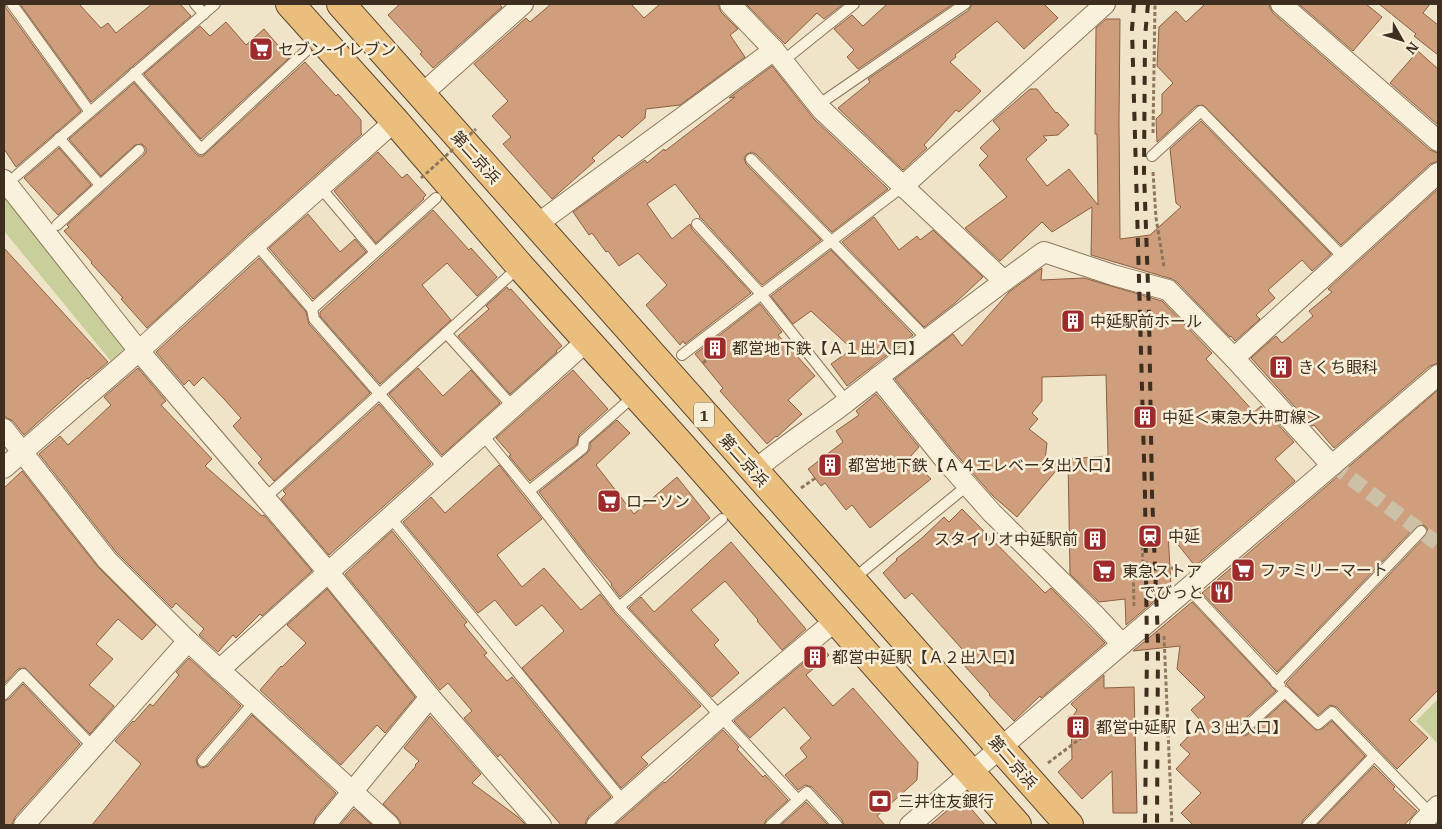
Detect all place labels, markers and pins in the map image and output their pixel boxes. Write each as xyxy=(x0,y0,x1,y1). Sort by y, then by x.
supermarket icon: セブン-イレブン xyxy=(248,36,274,62)
place label: セブン-イレブン xyxy=(278,39,396,59)
building icon: 中延駅前ホール xyxy=(1060,308,1086,334)
place label: 中延駅前ホール xyxy=(1090,311,1202,331)
building icon: 都営地下鉄【Ａ１出入口】 xyxy=(702,335,728,361)
place label: 都営地下鉄【Ａ１出入口】 xyxy=(732,338,924,358)
building icon: きくち眼科 xyxy=(1268,354,1294,380)
place label: きくち眼科 xyxy=(1298,357,1378,377)
building icon: 中延＜東急大井町線＞ xyxy=(1132,404,1158,430)
place label: 中延＜東急大井町線＞ xyxy=(1162,407,1322,427)
building icon: 都営地下鉄【Ａ４エレベータ出入口】 xyxy=(817,452,843,478)
place label: 都営地下鉄【Ａ４エレベータ出入口】 xyxy=(848,455,1120,475)
supermarket icon: ローソン xyxy=(596,488,622,514)
place label: ローソン xyxy=(626,491,690,511)
station icon: 中延 xyxy=(1137,523,1163,549)
building icon: スタイリオ中延駅前 xyxy=(1082,526,1108,552)
place label: 中延 xyxy=(1168,526,1200,546)
place label: スタイリオ中延駅前 xyxy=(934,529,1078,549)
supermarket icon: ファミリーマート xyxy=(1230,557,1256,583)
supermarket icon: 東急ストア xyxy=(1091,558,1117,584)
place label: ファミリーマート xyxy=(1260,560,1388,580)
place label: 東急ストア xyxy=(1122,561,1202,581)
restaurant icon: でびっと xyxy=(1209,579,1235,605)
place label: でびっと xyxy=(1140,582,1204,602)
building icon: 都営中延駅【Ａ２出入口】 xyxy=(802,644,828,670)
place label: 都営中延駅【Ａ２出入口】 xyxy=(832,647,1024,667)
building icon: 都営中延駅【Ａ３出入口】 xyxy=(1065,714,1091,740)
place label: 都営中延駅【Ａ３出入口】 xyxy=(1096,717,1288,737)
bank icon: 三井住友銀行 xyxy=(867,788,893,814)
place label: 三井住友銀行 xyxy=(898,791,994,811)

